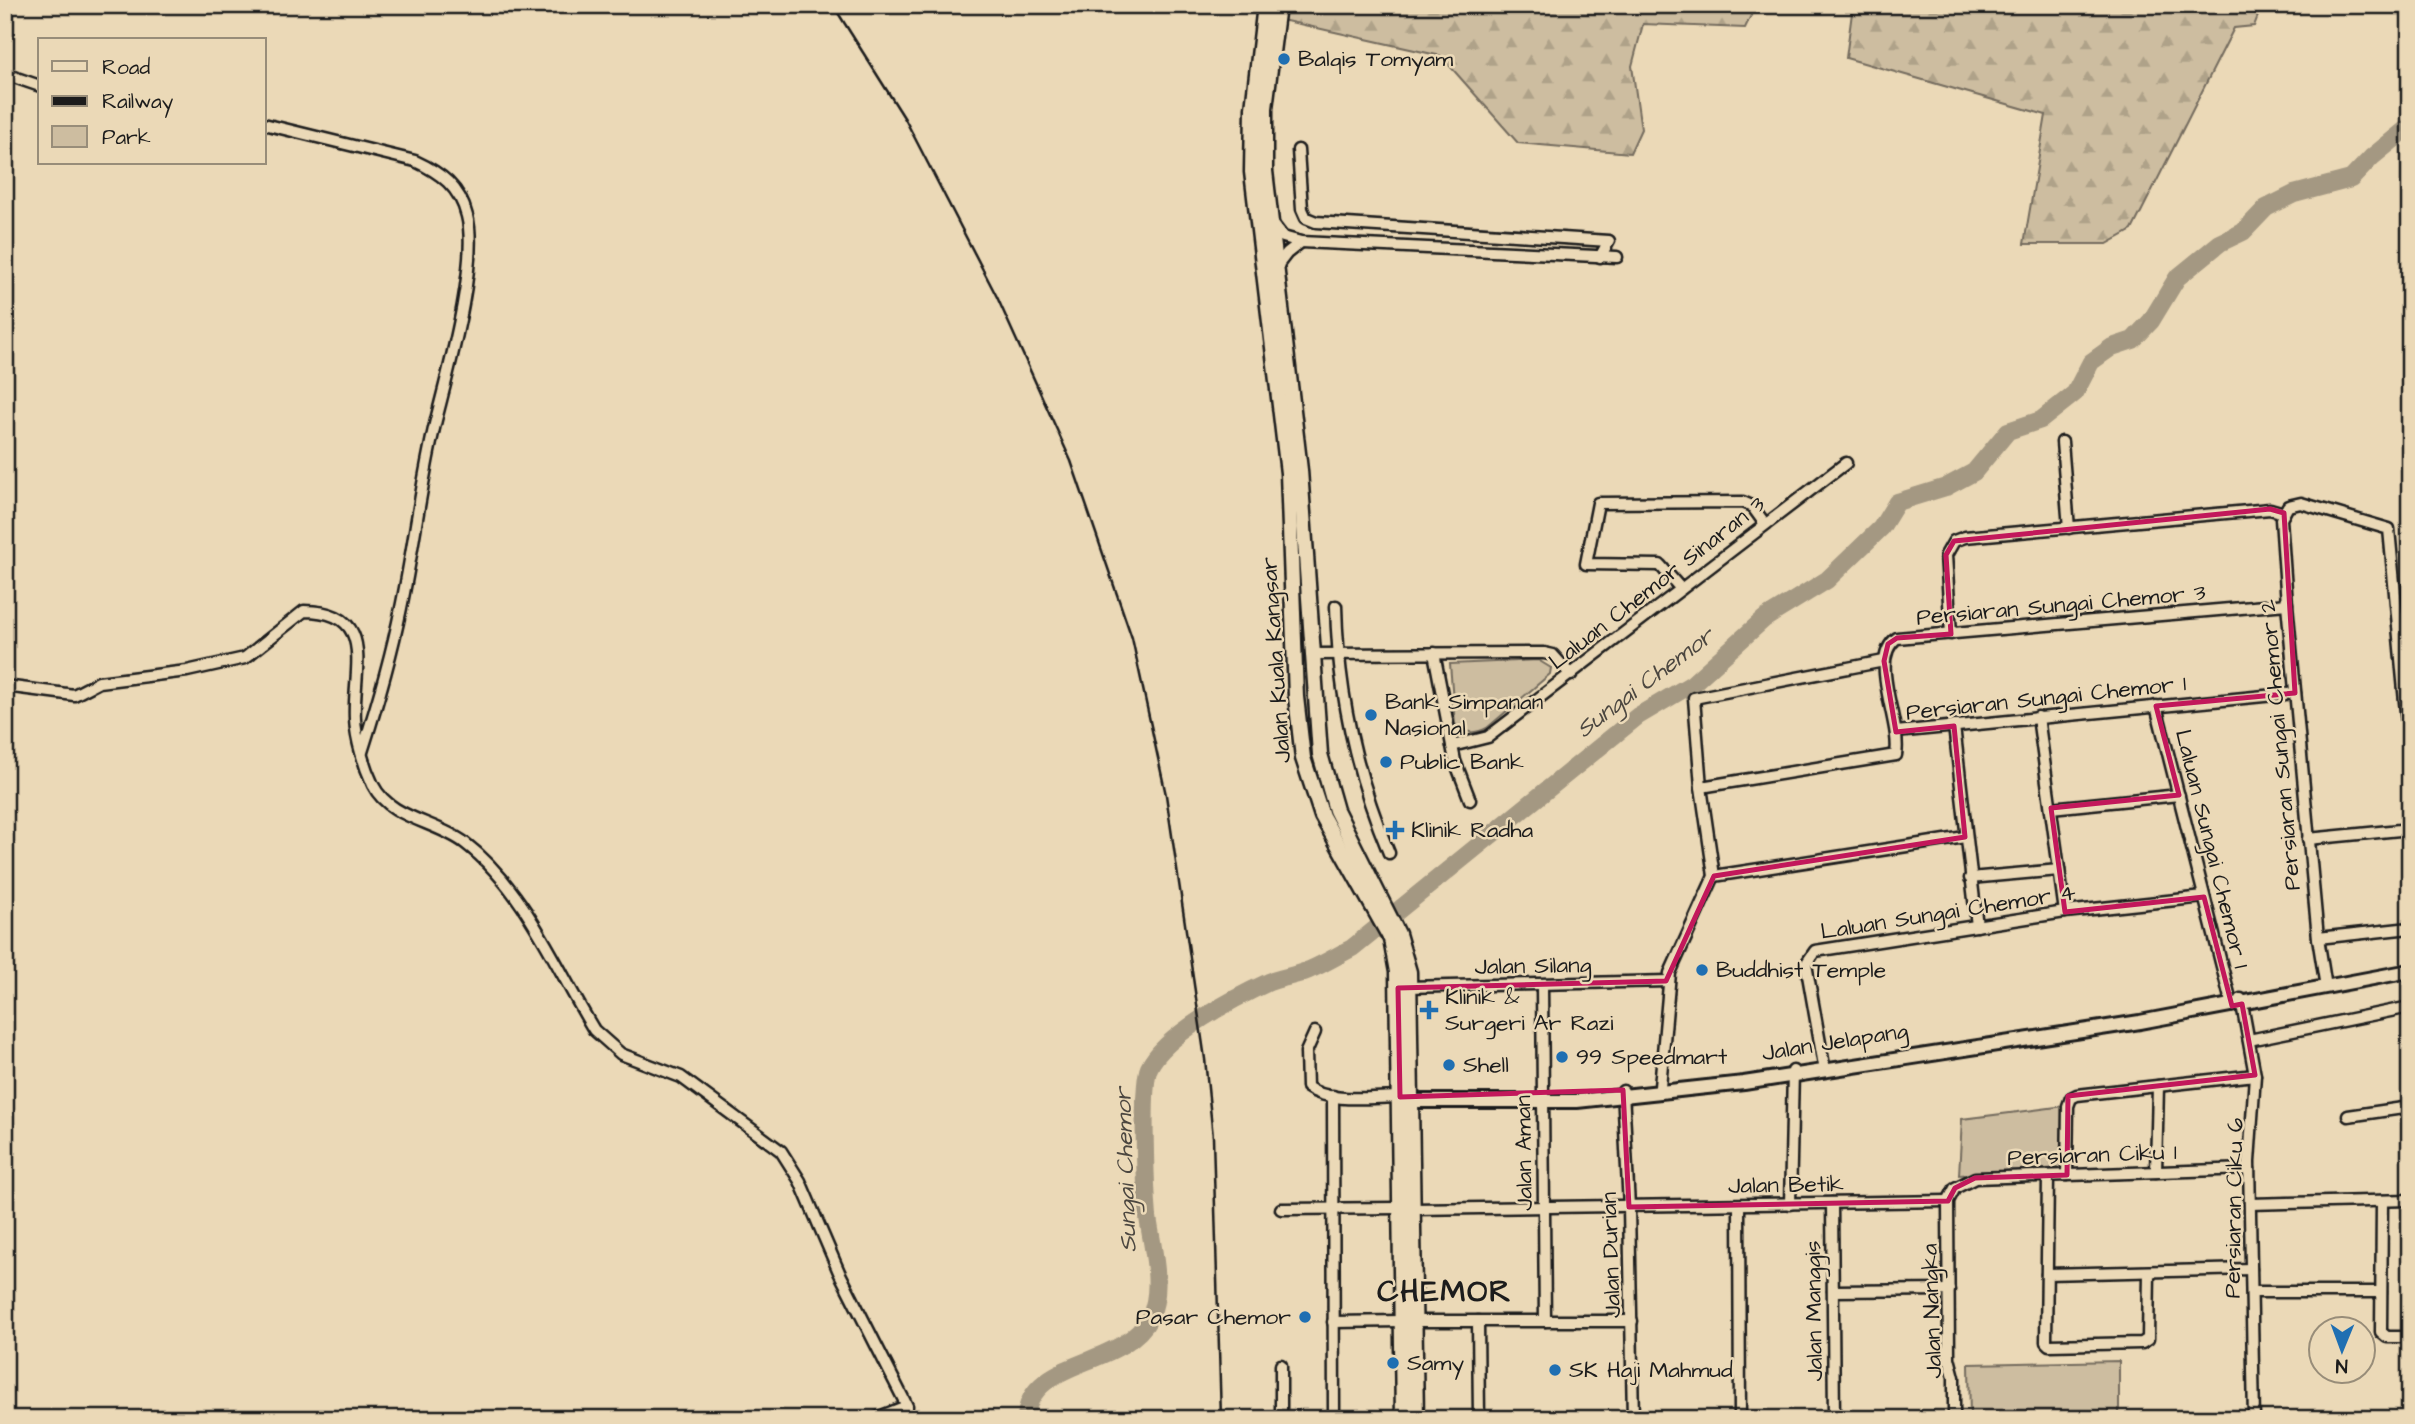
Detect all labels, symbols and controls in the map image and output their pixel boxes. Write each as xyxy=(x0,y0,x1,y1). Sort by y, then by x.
legend xyxy=(38,38,266,164)
place label: Balqis Tomyam xyxy=(1298,43,1453,76)
marker: Balqis Tomyam xyxy=(1276,51,1292,67)
text: Road xyxy=(102,53,150,82)
text: Railway xyxy=(102,87,174,118)
text: Park xyxy=(102,123,151,152)
street label: Laluan Chemor Sinaran 3 xyxy=(1542,488,1772,678)
street label: Jalan Kuala Kangsar xyxy=(1253,555,1300,764)
street label: Persiaran Sungai Chemor 3 xyxy=(1915,576,2207,635)
street label: Persiaran Sungai Chemor 2 xyxy=(2251,598,2310,892)
water label: Sungai Chemor xyxy=(1569,618,1724,747)
street label: Persiaran Sungai Chemor 1 xyxy=(1904,667,2188,730)
place label: Bank Simpanan Nasional xyxy=(1385,686,1543,744)
marker: Bank Simpanan Nasional xyxy=(1363,707,1379,723)
street label: Laluan Sungai Chemor 1 xyxy=(2166,726,2257,972)
place label: Public Bank xyxy=(1400,746,1524,778)
marker: Public Bank xyxy=(1378,754,1394,770)
place label: Klinik Radha xyxy=(1411,814,1534,846)
marker: Klinik Radha xyxy=(1385,820,1405,840)
street label: Laluan Sungai Chemor 4 xyxy=(1818,876,2078,949)
street label: Jalan Silang xyxy=(1474,949,1592,984)
place label: Buddhist Temple xyxy=(1716,954,1886,986)
marker: Buddhist Temple xyxy=(1694,962,1710,978)
place label: Klinik & Surgeri Ar Razi xyxy=(1445,981,1614,1040)
marker: Klinik & Surgeri Ar Razi xyxy=(1419,1000,1439,1020)
street label: Jalan Jelapang xyxy=(1760,1015,1911,1070)
place label: 99 Speedmart xyxy=(1576,1041,1728,1073)
place label: Shell xyxy=(1463,1049,1509,1081)
marker: 99 Speedmart xyxy=(1554,1049,1570,1065)
marker: Shell xyxy=(1441,1057,1457,1073)
water label: Sungai Chemor xyxy=(1106,1084,1147,1253)
street label: Jalan Aman xyxy=(1507,1095,1541,1211)
street label: Persiaran Ciku 6 xyxy=(2216,1117,2252,1299)
street label: Persiaran Ciku 1 xyxy=(2007,1136,2177,1174)
street label: Jalan Betik xyxy=(1728,1168,1844,1202)
street label: Jalan Durian xyxy=(1593,1192,1629,1318)
street label: Jalan Manggis xyxy=(1797,1240,1832,1382)
street label: Jalan Nangka xyxy=(1914,1243,1951,1379)
district label: CHEMOR xyxy=(1377,1271,1513,1313)
place label: Pasar Chemor xyxy=(1136,1301,1291,1333)
marker: Pasar Chemor xyxy=(1297,1309,1313,1325)
north arrow xyxy=(2306,1316,2376,1386)
place label: Samy xyxy=(1407,1347,1464,1380)
text: N xyxy=(2335,1352,2348,1379)
place label: SK Haji Mahmud xyxy=(1569,1354,1733,1386)
marker: Samy xyxy=(1385,1355,1401,1371)
marker: SK Haji Mahmud xyxy=(1547,1362,1563,1378)

